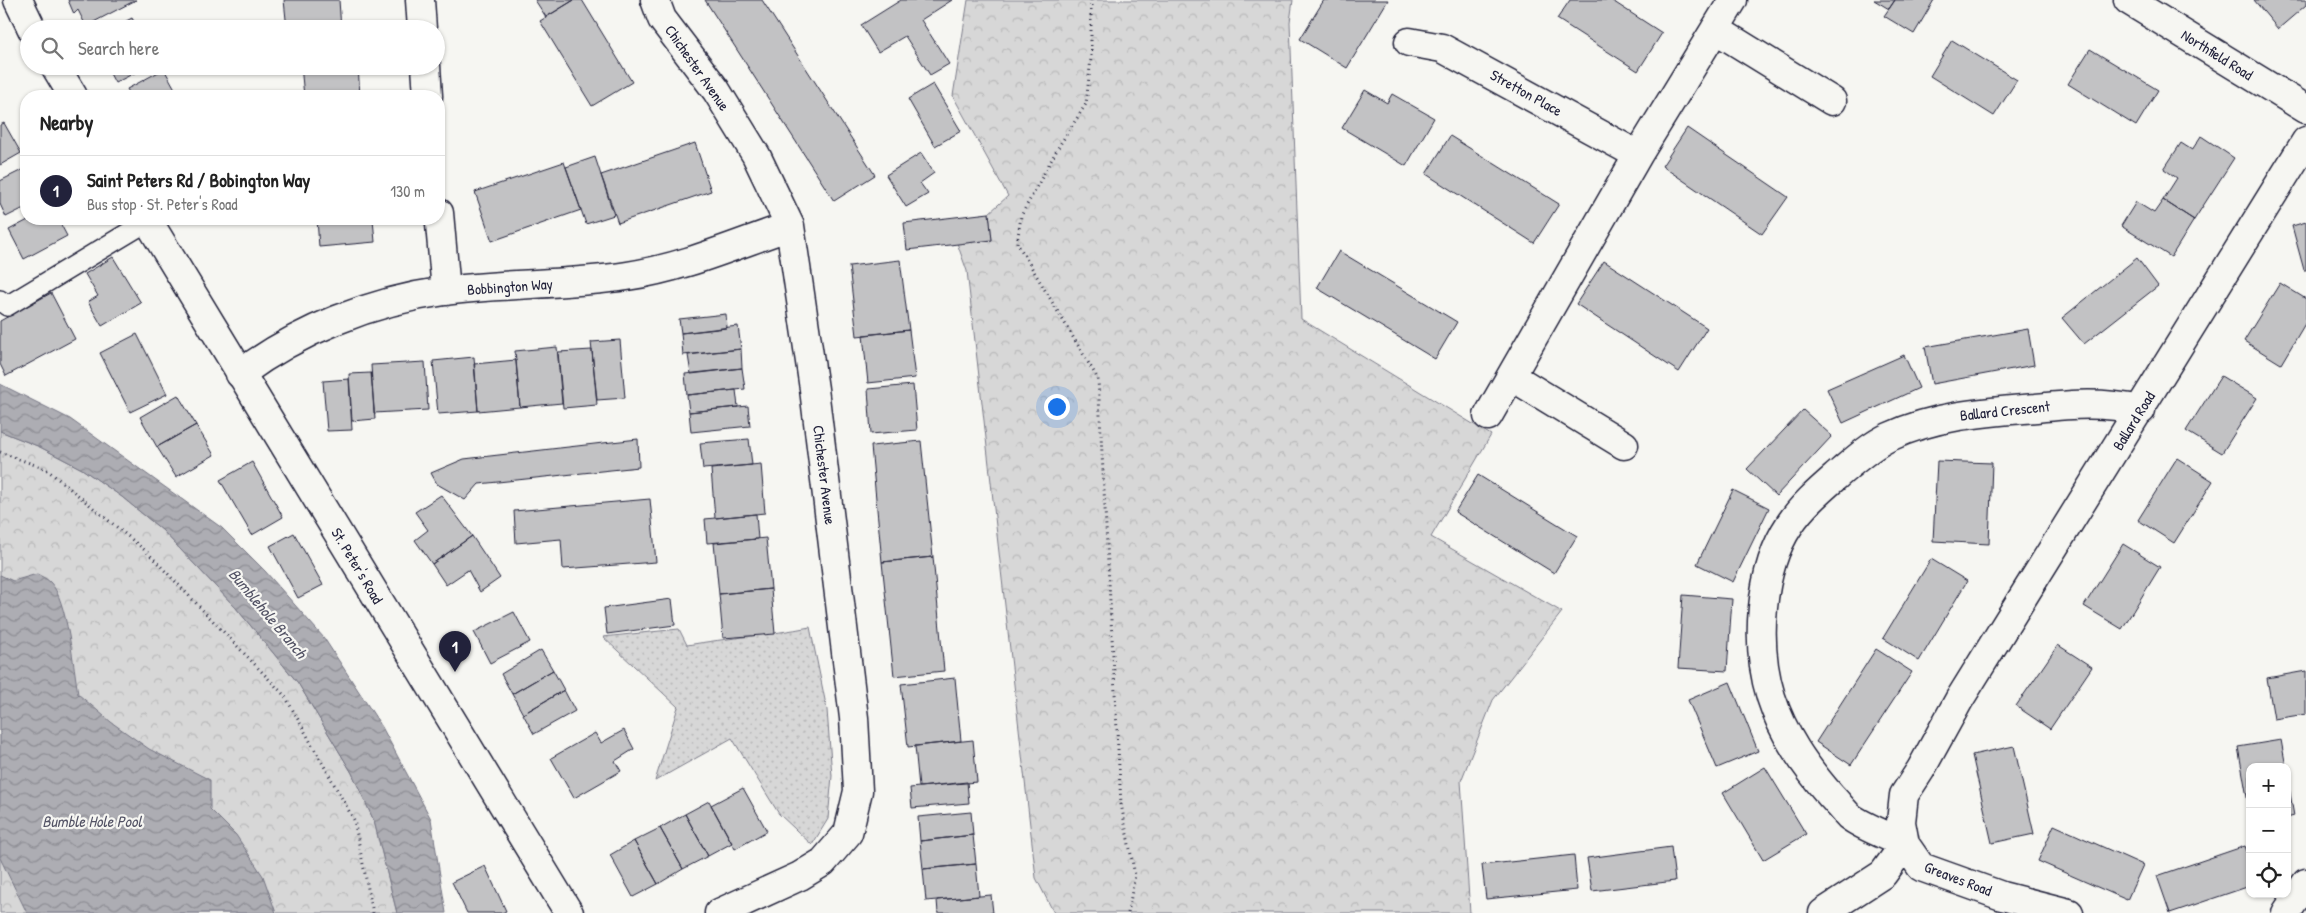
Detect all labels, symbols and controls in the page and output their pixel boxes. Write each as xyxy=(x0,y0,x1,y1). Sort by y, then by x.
search box xyxy=(20,20,445,75)
street label: Chichester Avenue xyxy=(660,21,735,115)
street label: Northfield Road xyxy=(2177,24,2257,85)
icon: search xyxy=(38,34,66,62)
text: Search here xyxy=(78,35,159,61)
street label: Stretton Place xyxy=(1486,64,1566,121)
text: Nearby xyxy=(40,108,93,137)
text: Saint Peters Rd / Bobington Way xyxy=(87,167,310,193)
text: 1 xyxy=(53,180,59,202)
text: 130 m xyxy=(390,180,425,202)
text: Bus stop · St. Peter's Road xyxy=(87,193,238,215)
street label: Bobbington Way xyxy=(466,273,553,300)
street label: Ballard Road xyxy=(2107,387,2160,454)
your location xyxy=(1044,394,1070,420)
street label: Ballard Crescent xyxy=(1959,395,2052,426)
street label: Chichester Avenue xyxy=(808,424,841,526)
street label: St. Peter's Road xyxy=(327,524,388,608)
water label: Bumblehole Branch xyxy=(224,563,313,663)
pin: 1 xyxy=(439,631,471,672)
map controls xyxy=(2246,763,2291,898)
button: + xyxy=(2246,763,2291,808)
button: − xyxy=(2246,808,2291,853)
water label: Bumble Hole Pool xyxy=(42,810,142,832)
button: locate xyxy=(2246,853,2291,898)
street label: Greaves Road xyxy=(1921,856,1995,901)

